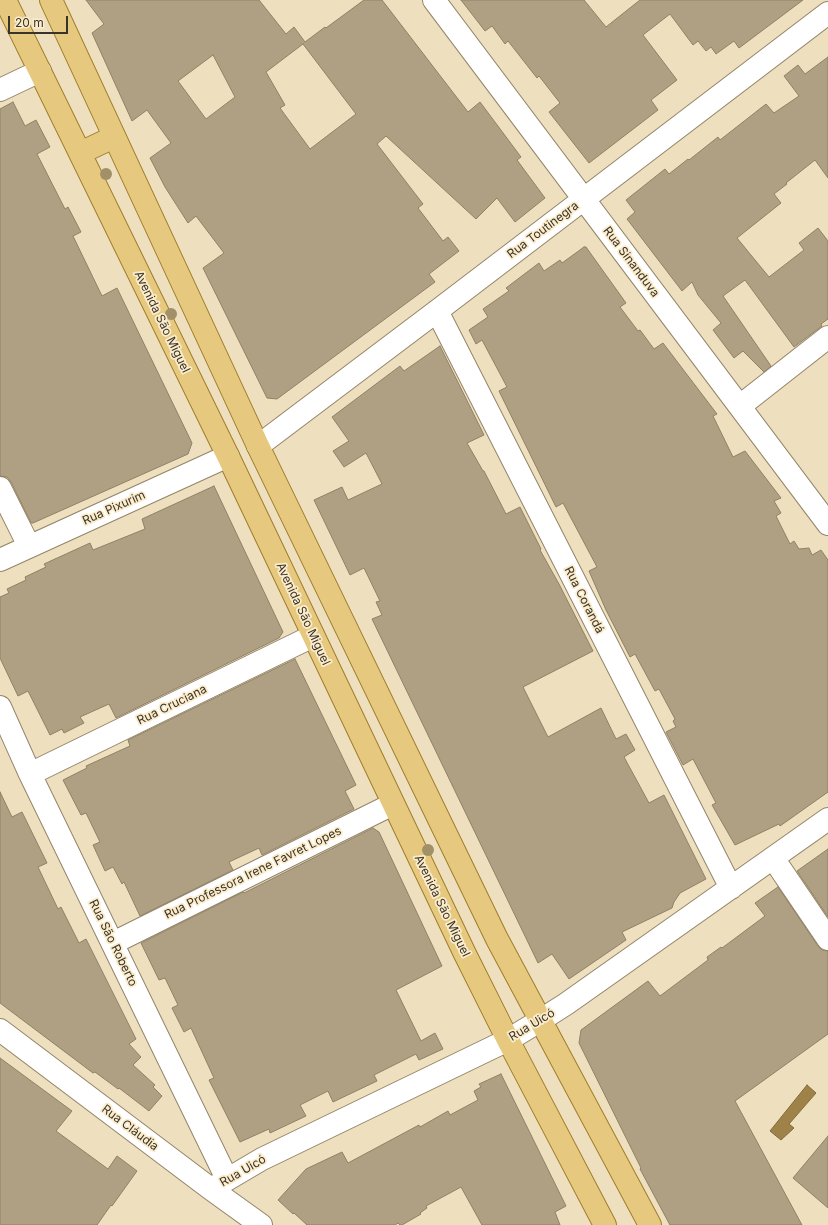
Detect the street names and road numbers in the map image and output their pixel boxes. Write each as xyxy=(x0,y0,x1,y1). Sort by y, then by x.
street label: Rua Toutinegra xyxy=(504,199,582,261)
street label: Rua Sinanduva xyxy=(600,224,662,300)
street label: Avenida São Miguel xyxy=(131,269,193,375)
street label: Rua Pixurim xyxy=(80,488,148,528)
street label: Avenida São Miguel xyxy=(273,560,333,668)
street label: Rua Corandá xyxy=(561,564,607,636)
street label: Rua Cruciana xyxy=(135,682,209,728)
street label: Rua Professora Irene Favret Lopes xyxy=(162,824,344,922)
street label: Avenida São Miguel xyxy=(411,853,473,959)
street label: Rua São Roberto xyxy=(86,897,140,989)
street label: Rua Uicó xyxy=(507,1006,557,1044)
street label: Rua Cláudia xyxy=(99,1102,161,1154)
street label: Rua Uicó xyxy=(217,1152,269,1190)

